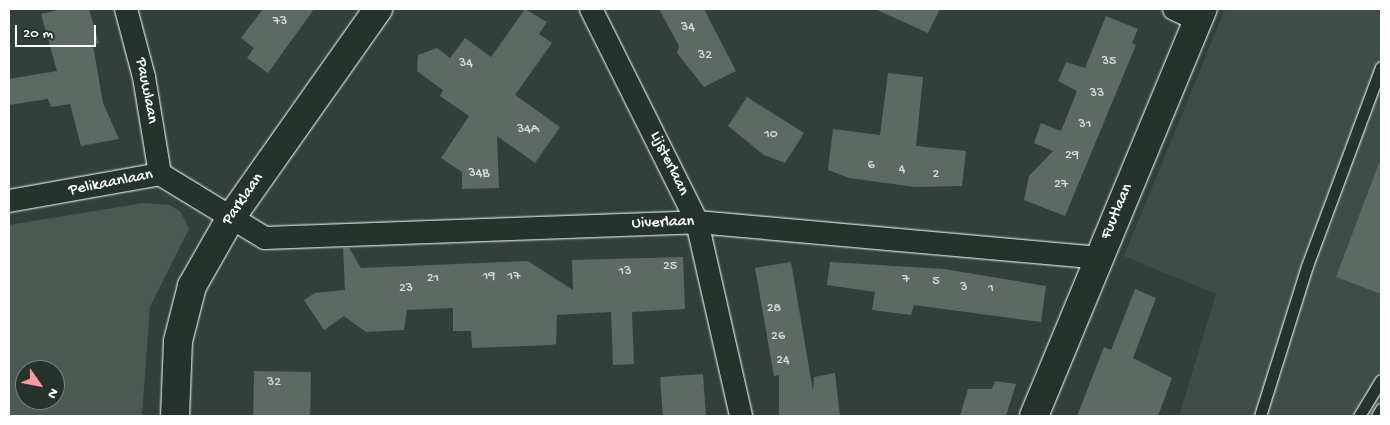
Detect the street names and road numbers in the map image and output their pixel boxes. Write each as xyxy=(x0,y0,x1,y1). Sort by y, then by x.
street label: Pauwlaan xyxy=(129,57,161,125)
street label: Lijsterlaan xyxy=(644,129,692,199)
street label: Pelikaanlaan xyxy=(67,166,155,202)
street label: Parklaan xyxy=(219,170,269,230)
street label: Fuutlaan xyxy=(1098,181,1138,243)
street label: Uiverlaan xyxy=(631,213,695,235)

